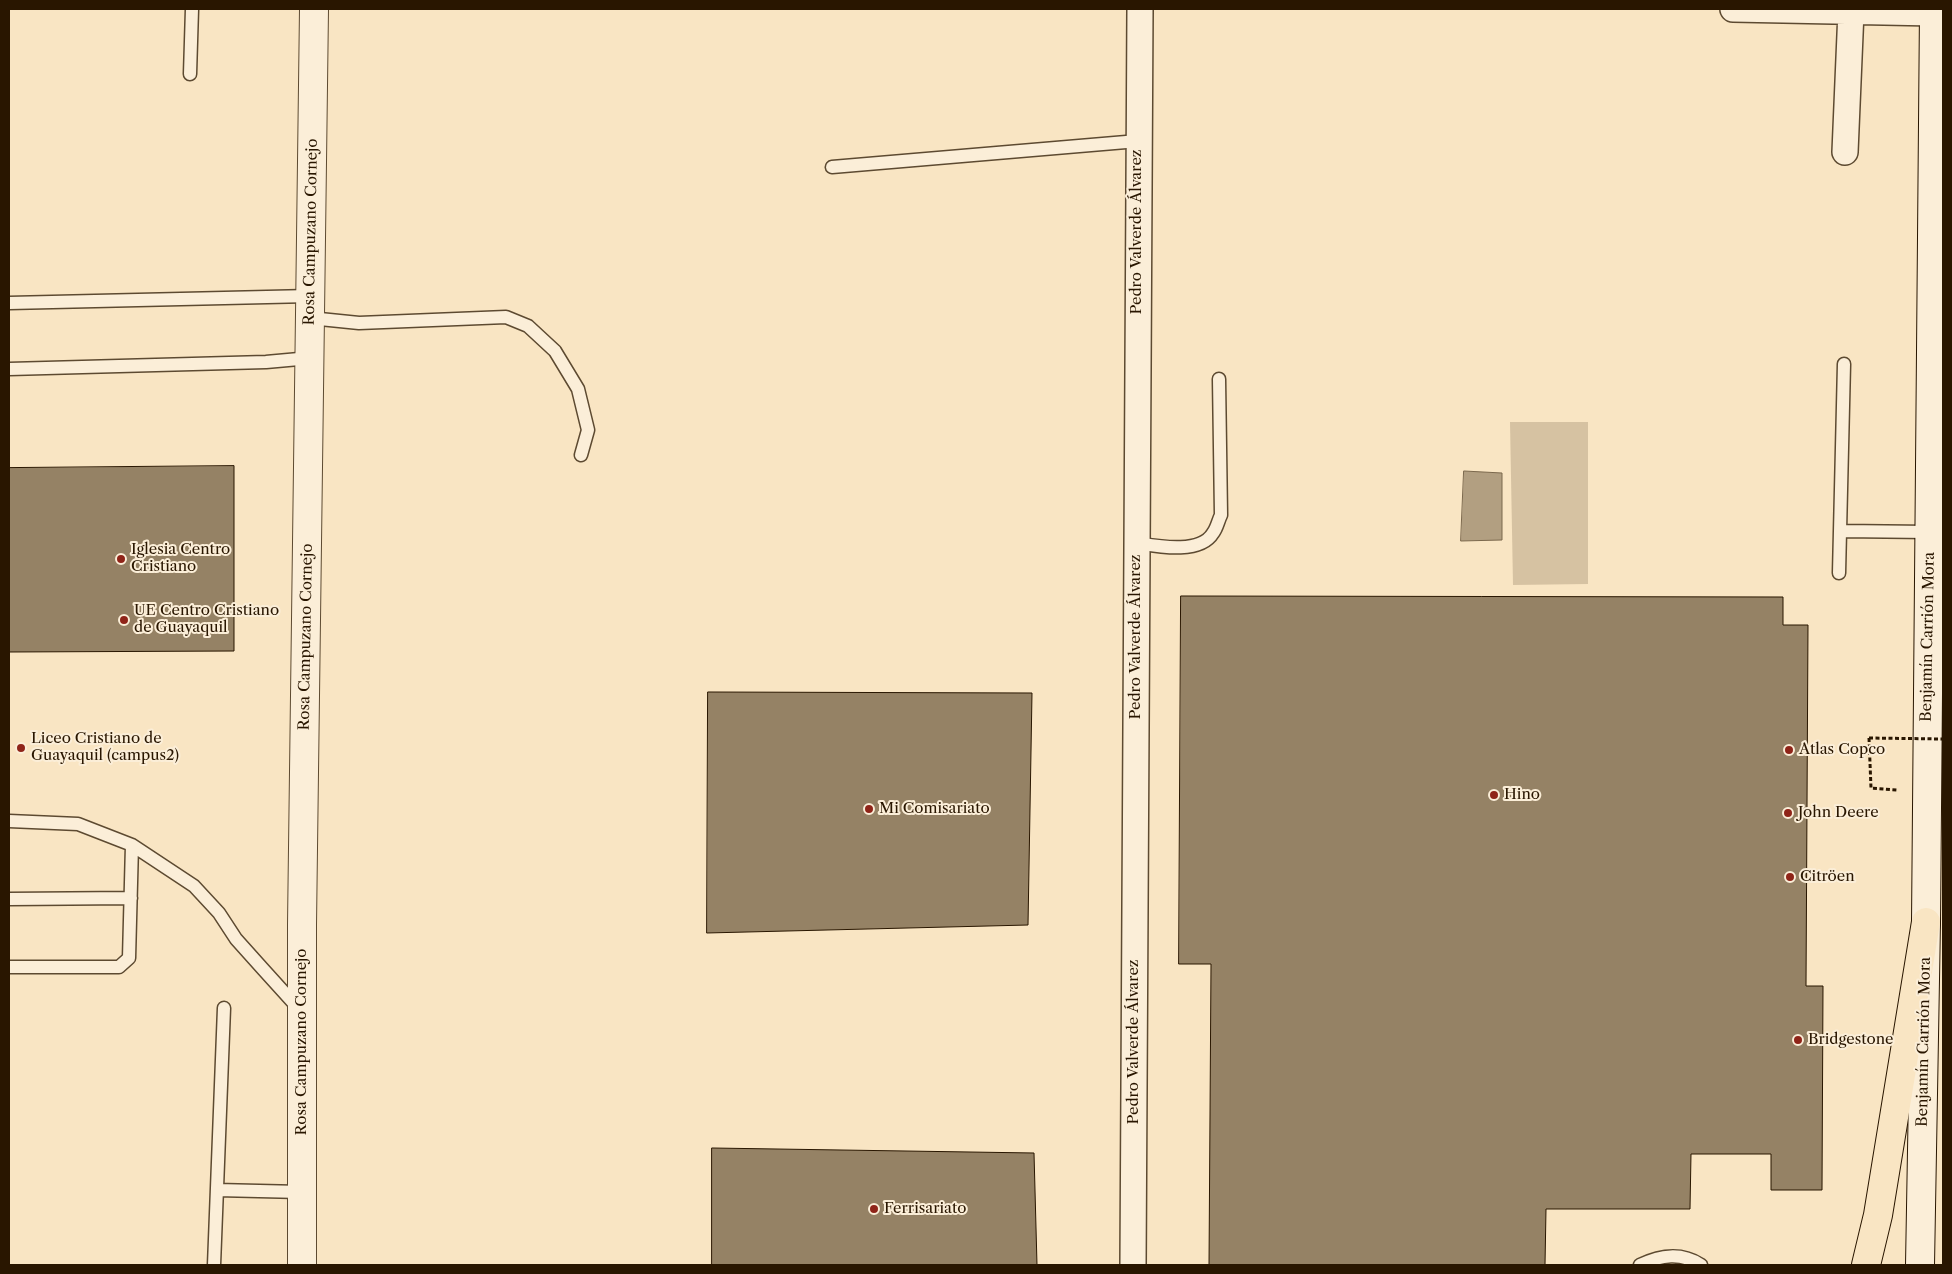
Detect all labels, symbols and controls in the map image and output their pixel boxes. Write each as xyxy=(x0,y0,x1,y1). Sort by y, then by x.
street label: Rosa Campuzano Cornejo xyxy=(300,138,322,326)
street label: Pedro Valverde Álvarez xyxy=(1128,149,1146,315)
place label: Iglesia Centro Cristiano xyxy=(131,541,230,576)
street label: Rosa Campuzano Cornejo xyxy=(295,543,317,731)
street label: Benjamín Carrión Mora xyxy=(1918,552,1938,722)
marker: Iglesia Centro Cristiano xyxy=(115,553,127,565)
street label: Pedro Valverde Álvarez xyxy=(1127,554,1145,720)
place label: UE Centro Cristiano de Guayaquil xyxy=(134,602,279,637)
marker: UE Centro Cristiano de Guayaquil xyxy=(118,614,130,626)
place label: Liceo Cristiano de Guayaquil (campus2) xyxy=(31,730,179,765)
place label: Atlas Copco xyxy=(1799,741,1885,759)
marker: Liceo Cristiano de Guayaquil (campus2) xyxy=(15,742,27,754)
marker: Atlas Copco xyxy=(1783,744,1795,756)
place label: Hino xyxy=(1504,786,1540,804)
marker: Hino xyxy=(1488,789,1500,801)
place label: Mi Comisariato xyxy=(879,800,990,818)
marker: Mi Comisariato xyxy=(863,803,875,815)
place label: John Deere xyxy=(1798,804,1879,822)
marker: John Deere xyxy=(1782,807,1794,819)
place label: Citröen xyxy=(1800,868,1855,886)
marker: Citröen xyxy=(1784,871,1796,883)
street label: Rosa Campuzano Cornejo xyxy=(293,949,311,1135)
street label: Benjamín Carrión Mora xyxy=(1914,957,1934,1127)
street label: Pedro Valverde Álvarez xyxy=(1125,959,1143,1125)
place label: Bridgestone xyxy=(1808,1031,1893,1049)
marker: Bridgestone xyxy=(1792,1034,1804,1046)
place label: Ferrisariato xyxy=(884,1200,966,1218)
marker: Ferrisariato xyxy=(868,1203,880,1215)

